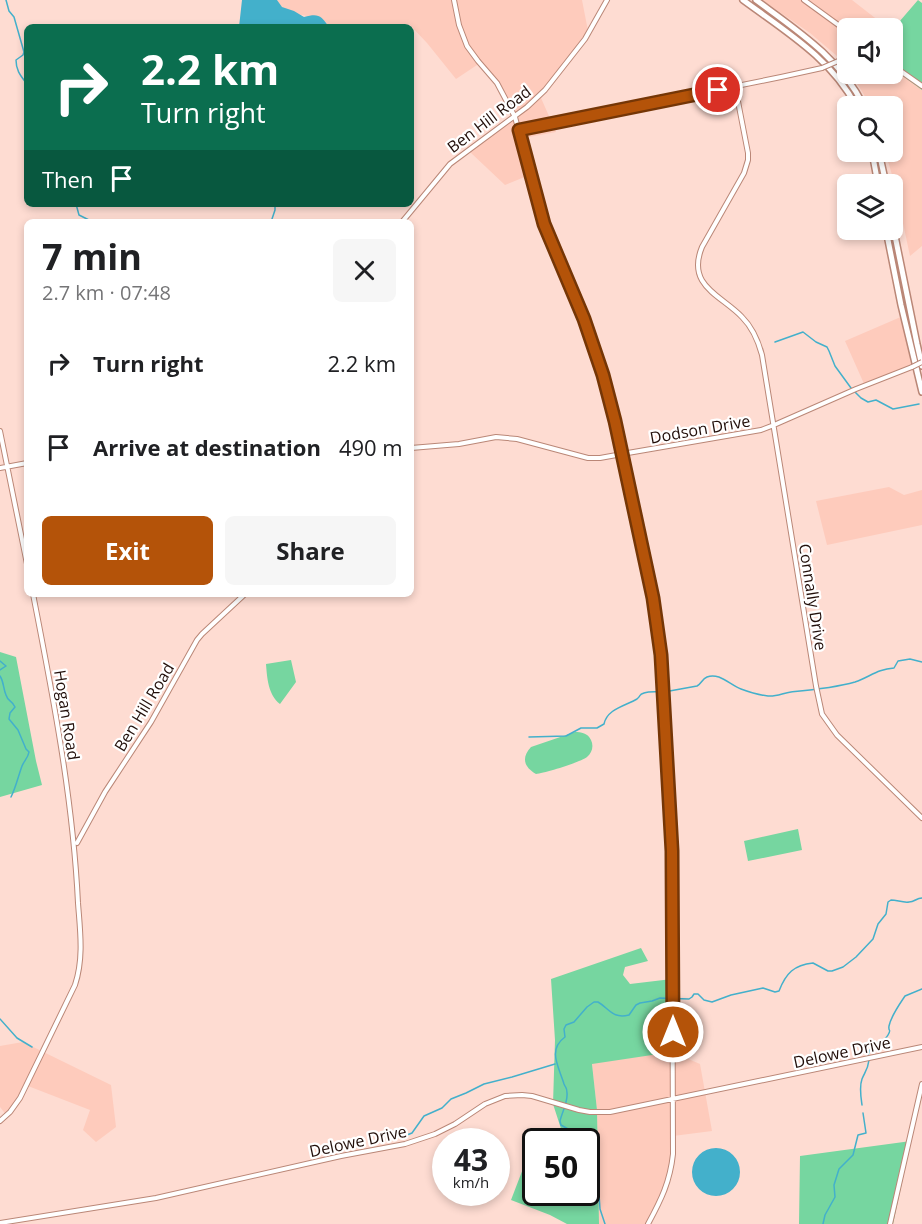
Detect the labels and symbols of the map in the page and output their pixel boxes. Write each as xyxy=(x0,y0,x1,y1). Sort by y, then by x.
pin xyxy=(692,64,743,115)
street label: Ben Hill Road xyxy=(443,80,535,158)
street label: Dodson Drive xyxy=(648,409,752,449)
street label: Connally Drive xyxy=(794,542,832,652)
street label: Ben Hill Road xyxy=(109,659,179,755)
street label: Hogan Road xyxy=(49,668,85,762)
position arrow xyxy=(641,1000,705,1064)
street label: Delowe Drive xyxy=(791,1031,893,1073)
street label: Delowe Drive xyxy=(307,1120,409,1162)
speed limit sign: 50 xyxy=(522,1128,600,1206)

